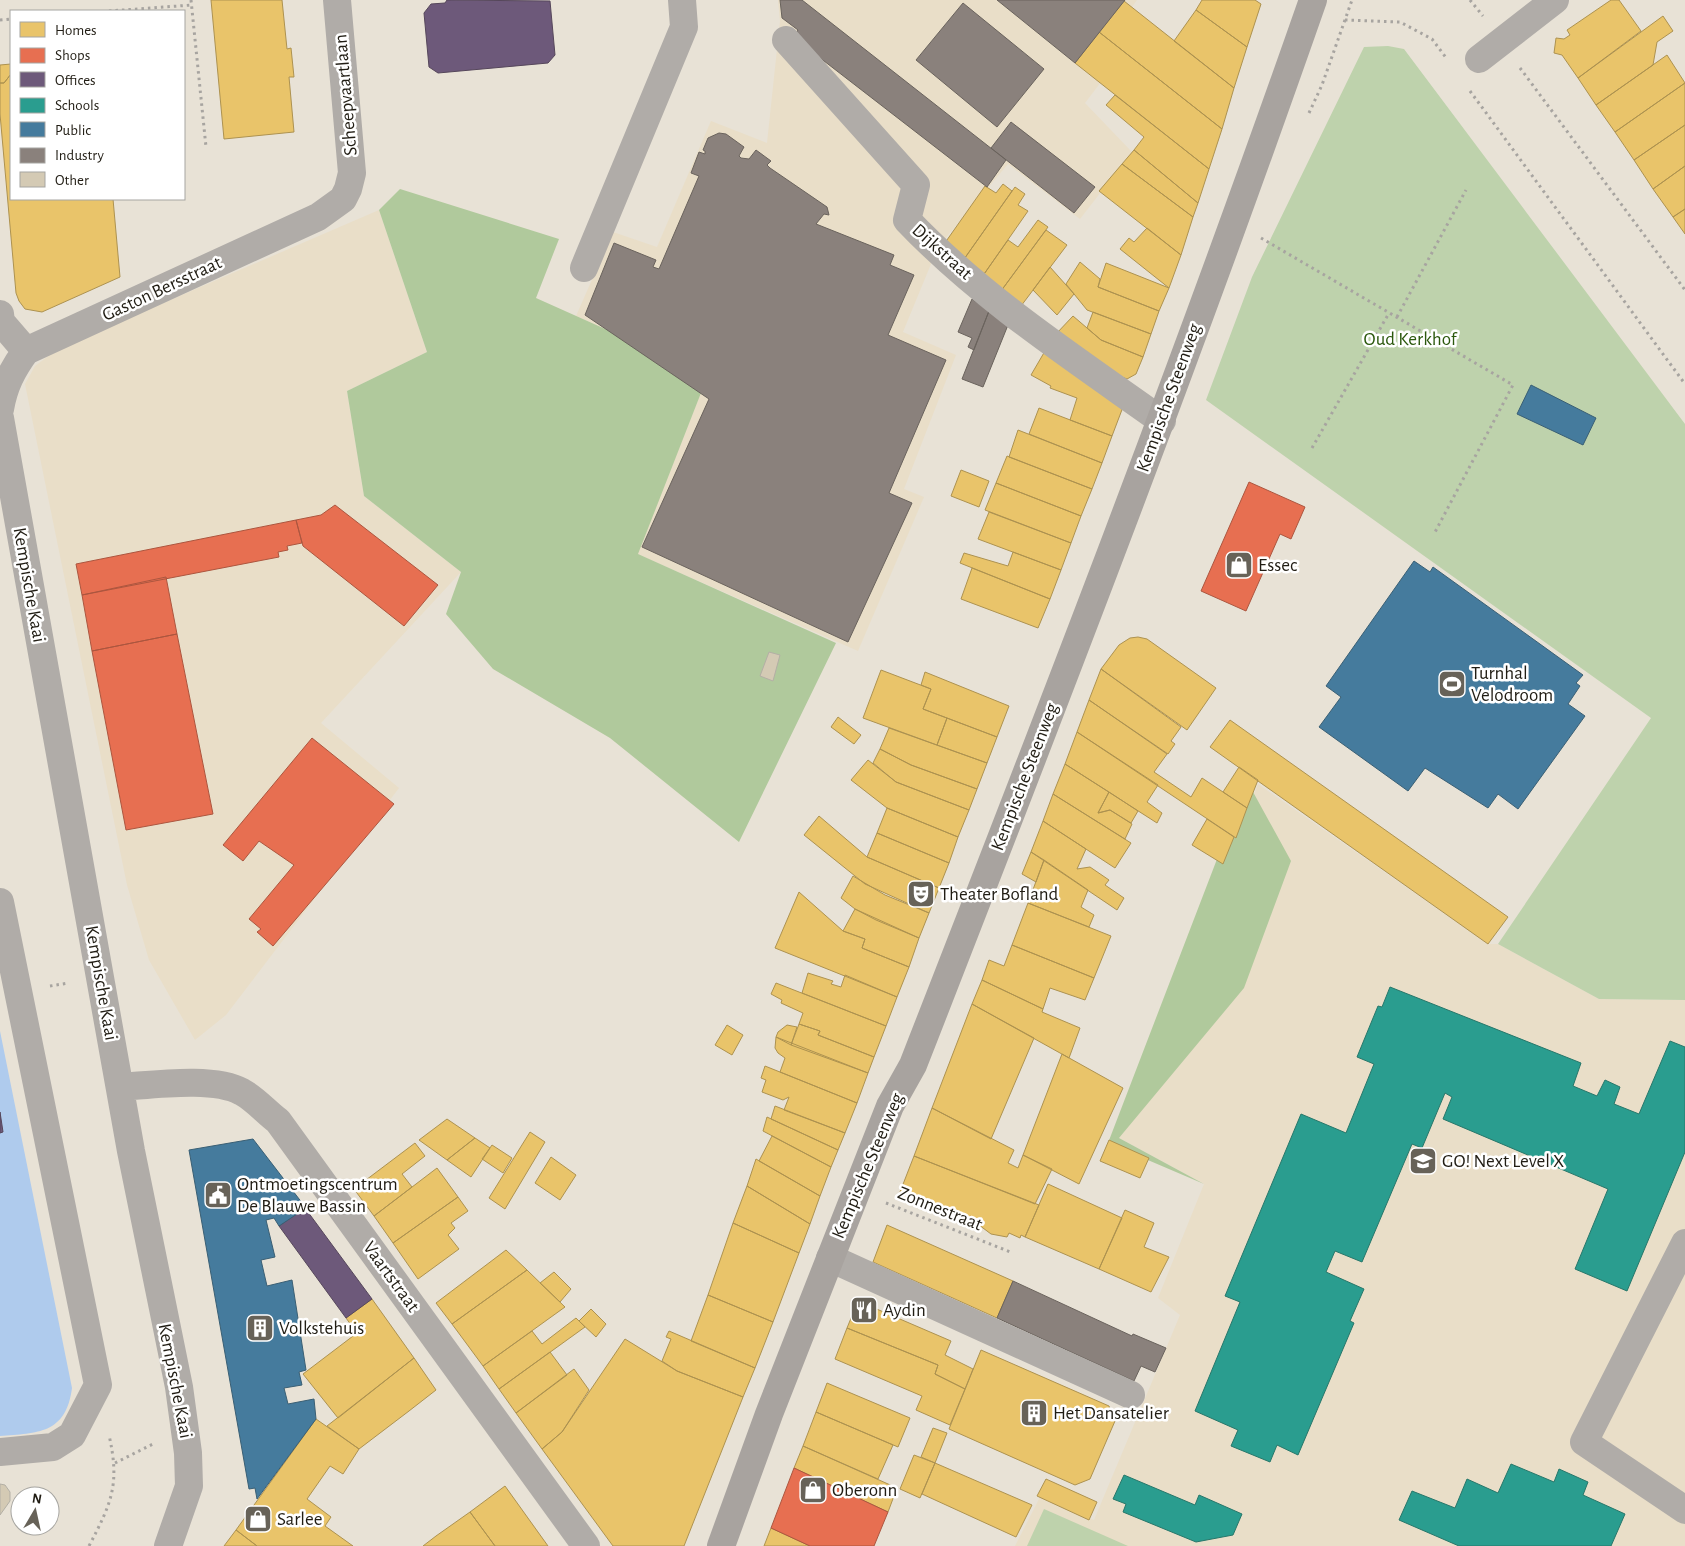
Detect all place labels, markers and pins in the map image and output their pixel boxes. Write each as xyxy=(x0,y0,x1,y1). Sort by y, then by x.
shop icon: Essec xyxy=(1224,550,1254,580)
place label: Essec xyxy=(1258,556,1297,575)
place label: Turnhal Velodroom xyxy=(1471,664,1553,705)
sports icon: Turnhal Velodroom xyxy=(1437,669,1467,699)
theatre icon: Theater Bofland xyxy=(906,879,936,909)
place label: Theater Bofland xyxy=(940,885,1059,904)
school or university icon: GO! Next Level X xyxy=(1408,1146,1438,1176)
place label: GO! Next Level X xyxy=(1442,1152,1564,1171)
place label: Ontmoetingscentrum De Blauwe Bassin xyxy=(237,1175,398,1216)
public building icon: Ontmoetingscentrum De Blauwe Bassin xyxy=(203,1180,233,1210)
restaurant icon: Aydin xyxy=(849,1295,879,1325)
place label: Aydin xyxy=(883,1301,926,1320)
building icon: Volkstehuis xyxy=(245,1313,275,1343)
place label: Volkstehuis xyxy=(279,1319,364,1338)
building icon: Het Dansatelier xyxy=(1019,1398,1049,1428)
place label: Het Dansatelier xyxy=(1053,1404,1169,1423)
shop icon: Oberonn xyxy=(798,1475,828,1505)
place label: Oberonn xyxy=(832,1481,897,1500)
shop icon: Sarlee xyxy=(243,1504,273,1534)
place label: Sarlee xyxy=(277,1510,323,1529)

